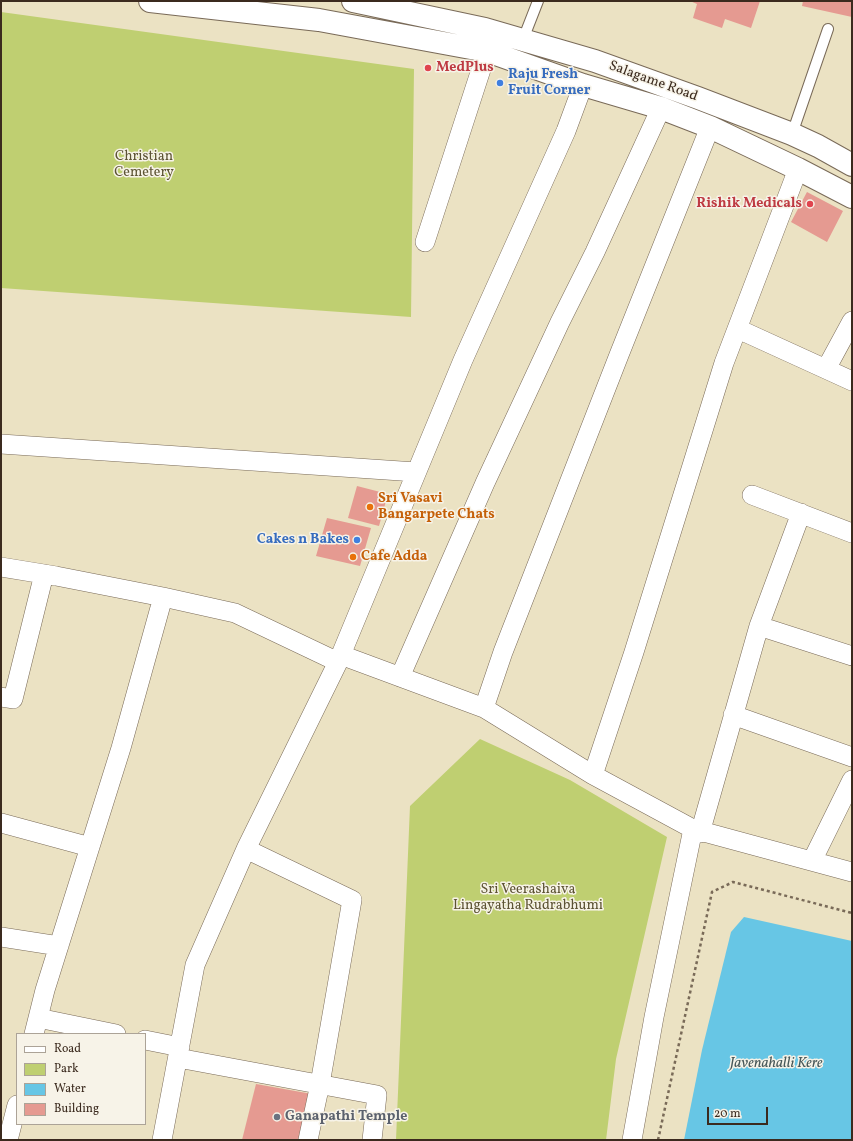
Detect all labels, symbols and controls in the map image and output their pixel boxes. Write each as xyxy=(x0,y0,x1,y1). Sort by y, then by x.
street label: Salagame Road xyxy=(606,58,700,106)
place label: MedPlus xyxy=(436,60,494,76)
marker: MedPlus xyxy=(423,63,433,73)
place label: Raju Fresh Fruit Corner xyxy=(508,67,590,100)
marker: Raju Fresh Fruit Corner xyxy=(495,78,505,88)
park label: Christian Cemetery xyxy=(114,149,174,182)
place label: Rishik Medicals xyxy=(696,196,802,212)
marker: Rishik Medicals xyxy=(805,199,815,209)
place label: Sri Vasavi Bangarpete Chats xyxy=(378,491,495,524)
marker: Sri Vasavi Bangarpete Chats xyxy=(365,502,375,512)
place label: Cakes n Bakes xyxy=(257,532,349,548)
marker: Cakes n Bakes xyxy=(352,535,362,545)
place label: Cafe Adda xyxy=(361,549,427,565)
marker: Cafe Adda xyxy=(348,552,358,562)
park label: Sri Veerashaiva Lingayatha Rudrabhumi xyxy=(453,882,603,914)
legend xyxy=(16,1033,146,1125)
text: Road xyxy=(54,1041,81,1057)
water label: Javenahalli Kere xyxy=(730,1055,822,1073)
text: Park xyxy=(54,1061,79,1077)
text: Water xyxy=(54,1081,86,1097)
scale bar xyxy=(709,1099,770,1125)
text: Building xyxy=(54,1101,99,1117)
text: 20 m xyxy=(714,1106,741,1122)
place label: Ganapathi Temple xyxy=(285,1109,407,1125)
marker: Ganapathi Temple xyxy=(272,1112,282,1122)

